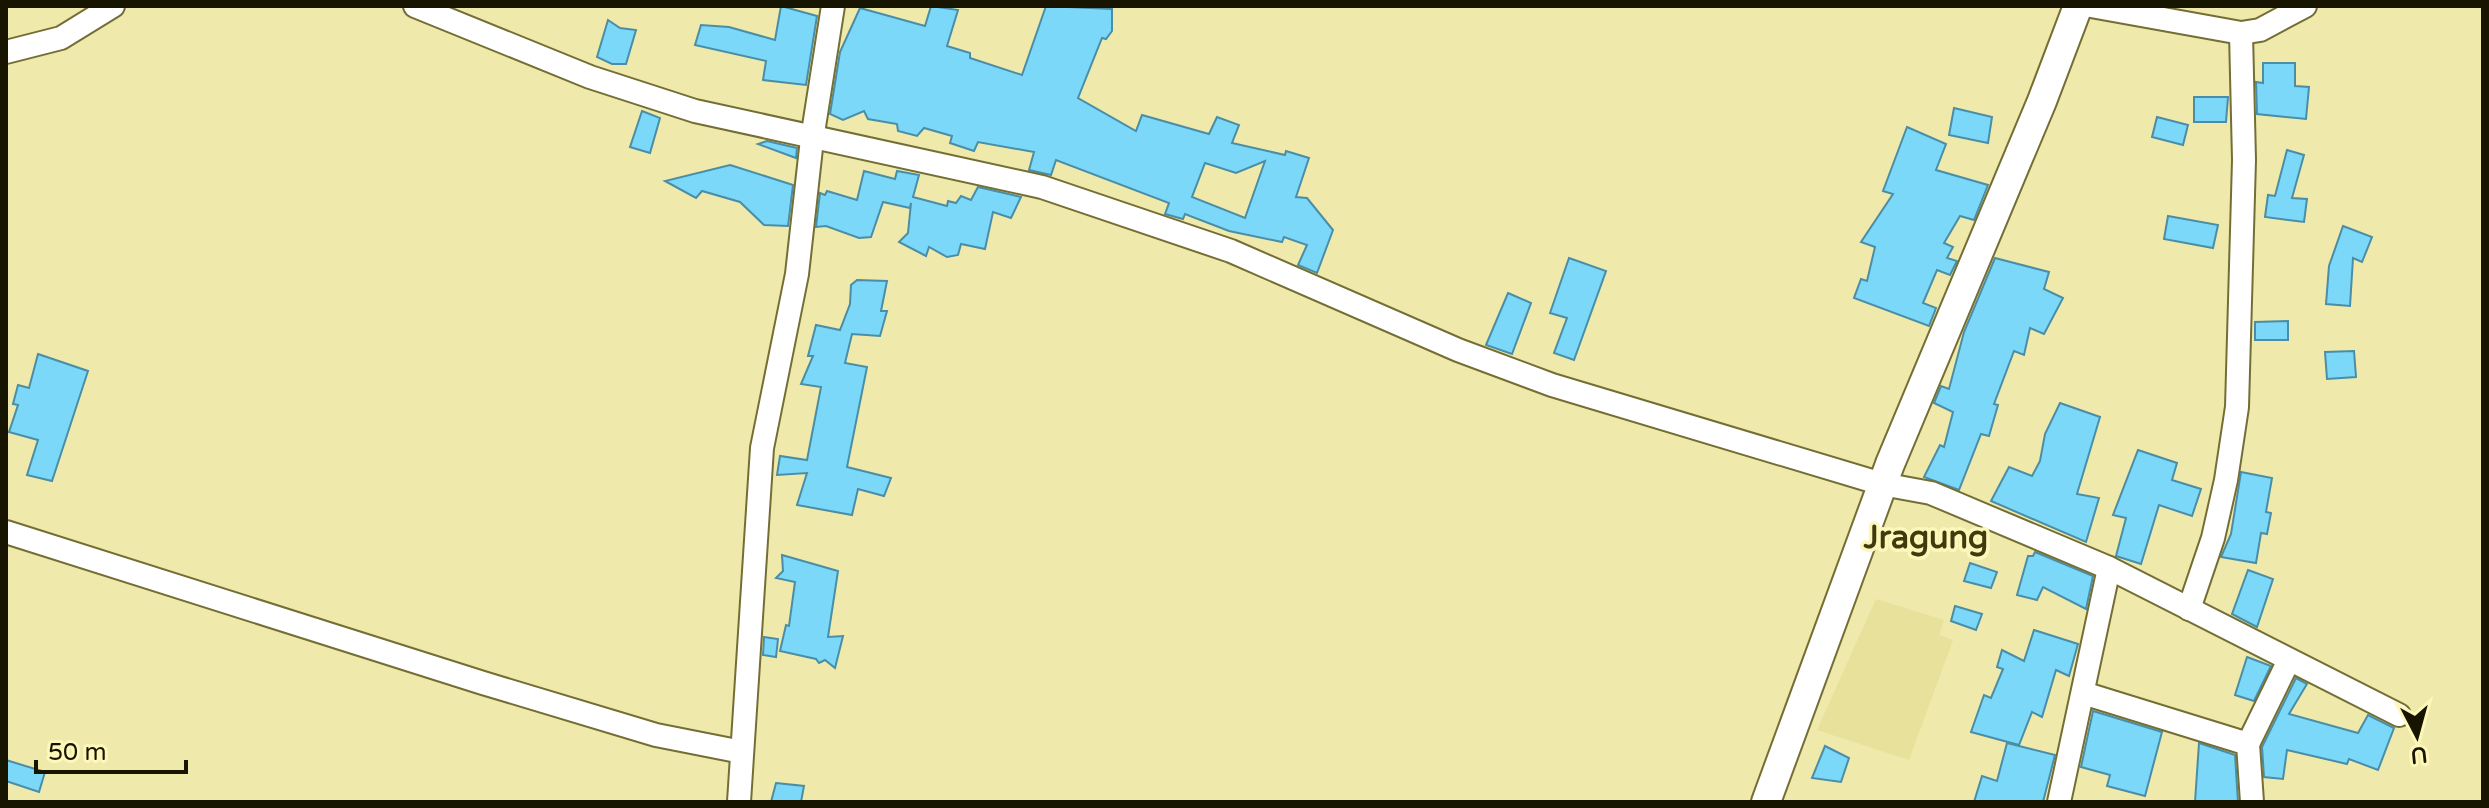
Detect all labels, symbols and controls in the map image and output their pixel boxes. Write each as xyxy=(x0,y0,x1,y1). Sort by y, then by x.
district label: Jragung xyxy=(1863,519,1988,557)
north arrow xyxy=(2377,696,2457,776)
scale bar xyxy=(36,724,186,774)
text: 50 m xyxy=(48,738,106,767)
text: U xyxy=(2409,741,2429,769)

